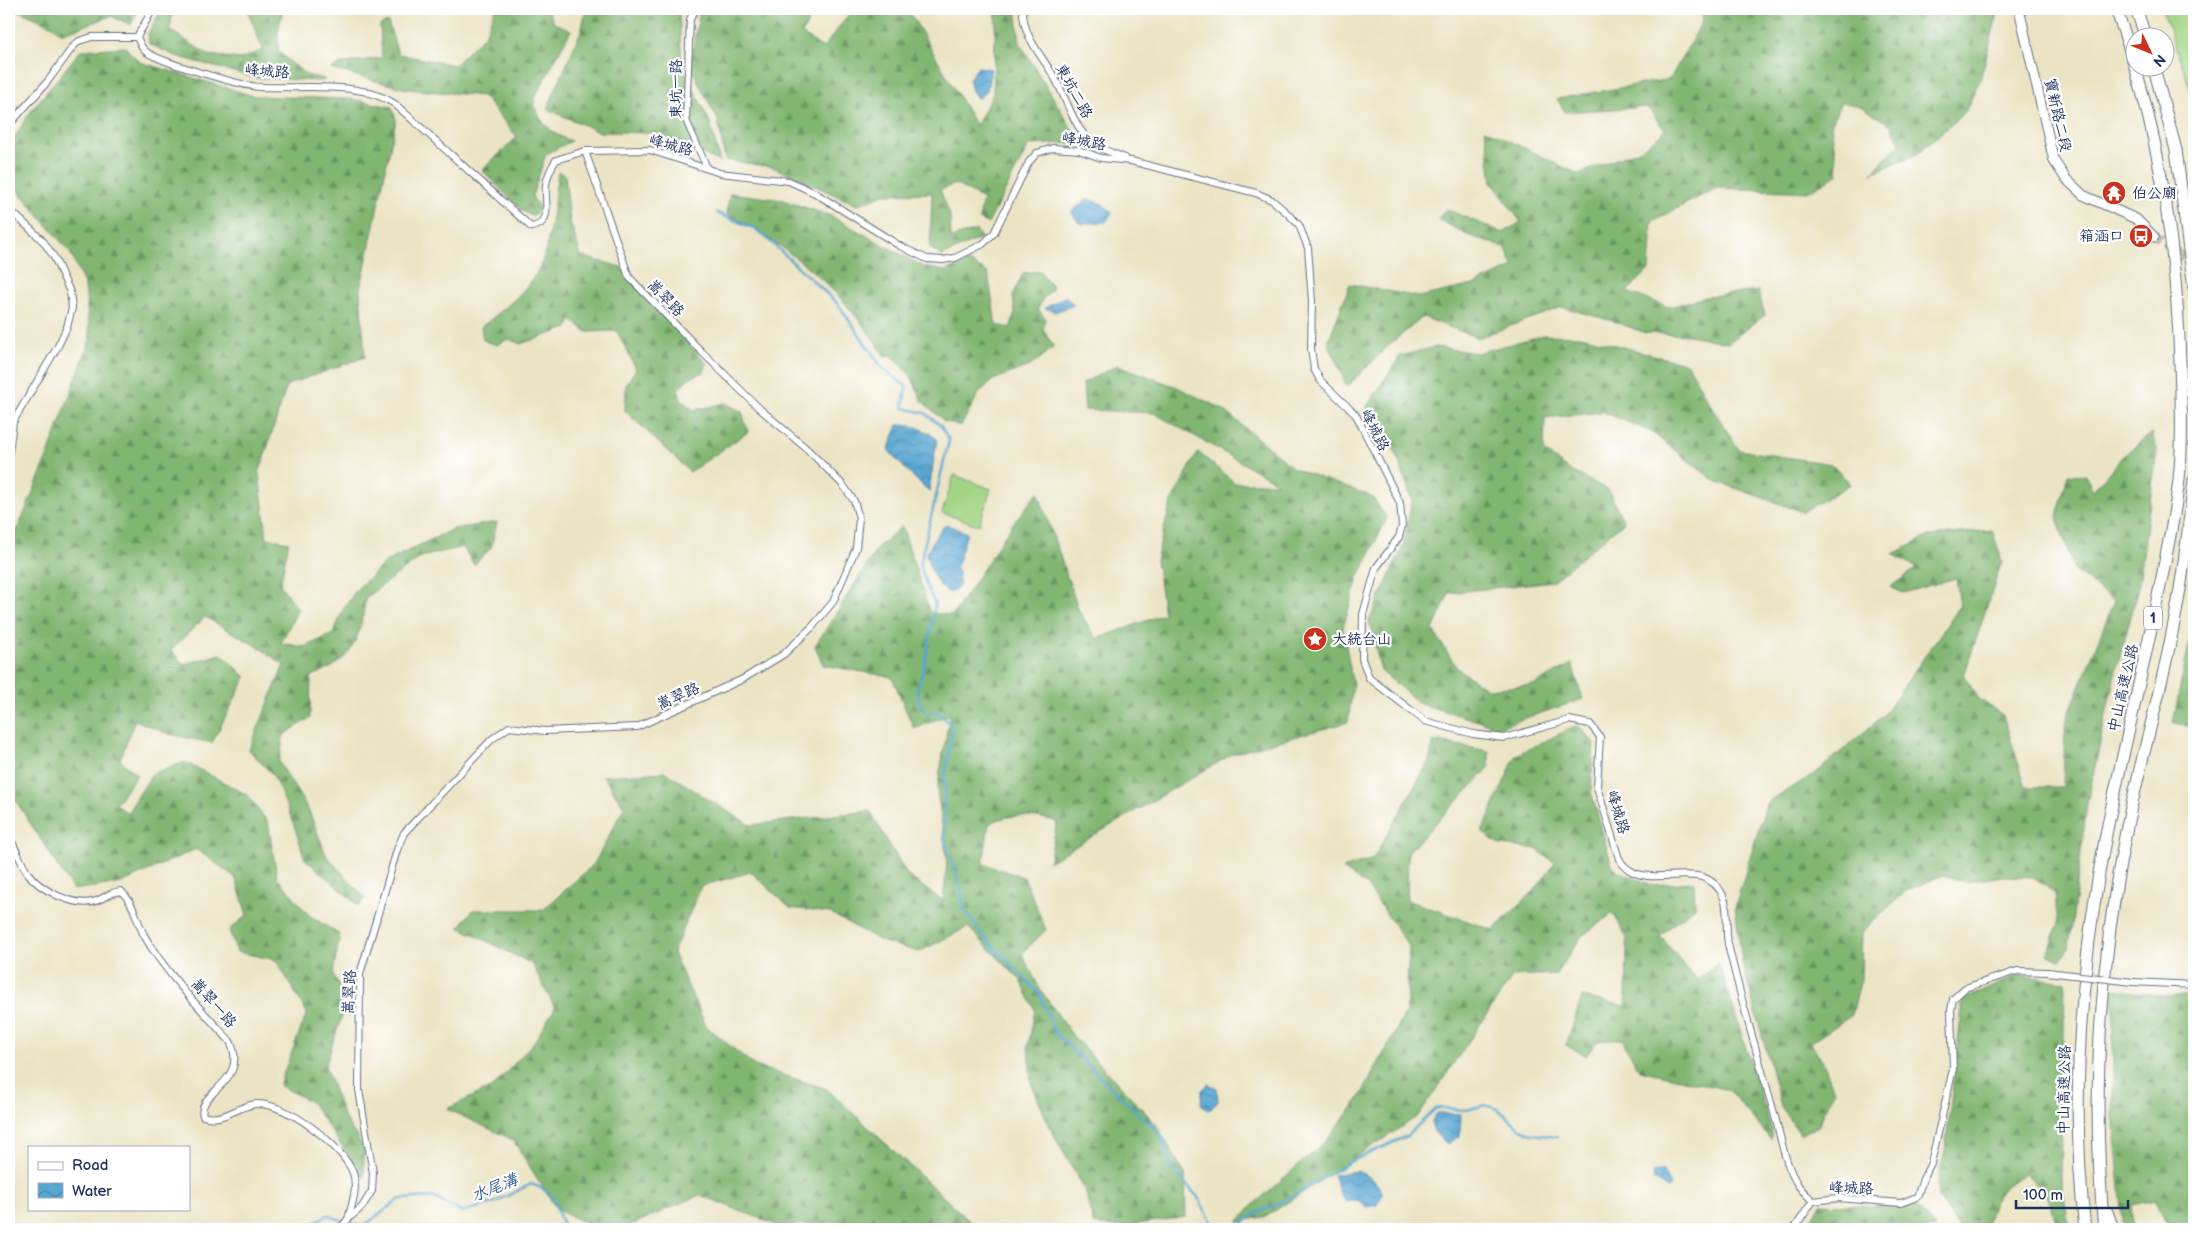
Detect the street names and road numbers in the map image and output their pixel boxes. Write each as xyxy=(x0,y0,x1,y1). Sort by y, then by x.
street label: 東坑一路 xyxy=(667,59,686,119)
street label: 峰城路 xyxy=(244,60,290,83)
street label: 東坑二路 xyxy=(1051,60,1096,122)
street label: 寶新路二段 xyxy=(2040,76,2075,154)
street label: 峰城路 xyxy=(1060,128,1108,155)
street label: 峰城路 xyxy=(647,130,695,160)
street label: 嵩翠路 xyxy=(643,276,688,321)
street label: 峰城路 xyxy=(1356,406,1393,455)
road number: 1 xyxy=(2144,606,2162,630)
street label: 中山高速公路 xyxy=(2104,642,2143,734)
street label: 嵩翠路 xyxy=(654,679,703,714)
street label: 峰城路 xyxy=(1602,788,1633,836)
street label: 嵩翠路 xyxy=(339,969,360,1015)
street label: 嵩翠一路 xyxy=(187,974,240,1032)
street label: 中山高速公路 xyxy=(2054,1045,2075,1135)
street label: 峰城路 xyxy=(1828,1179,1874,1198)

